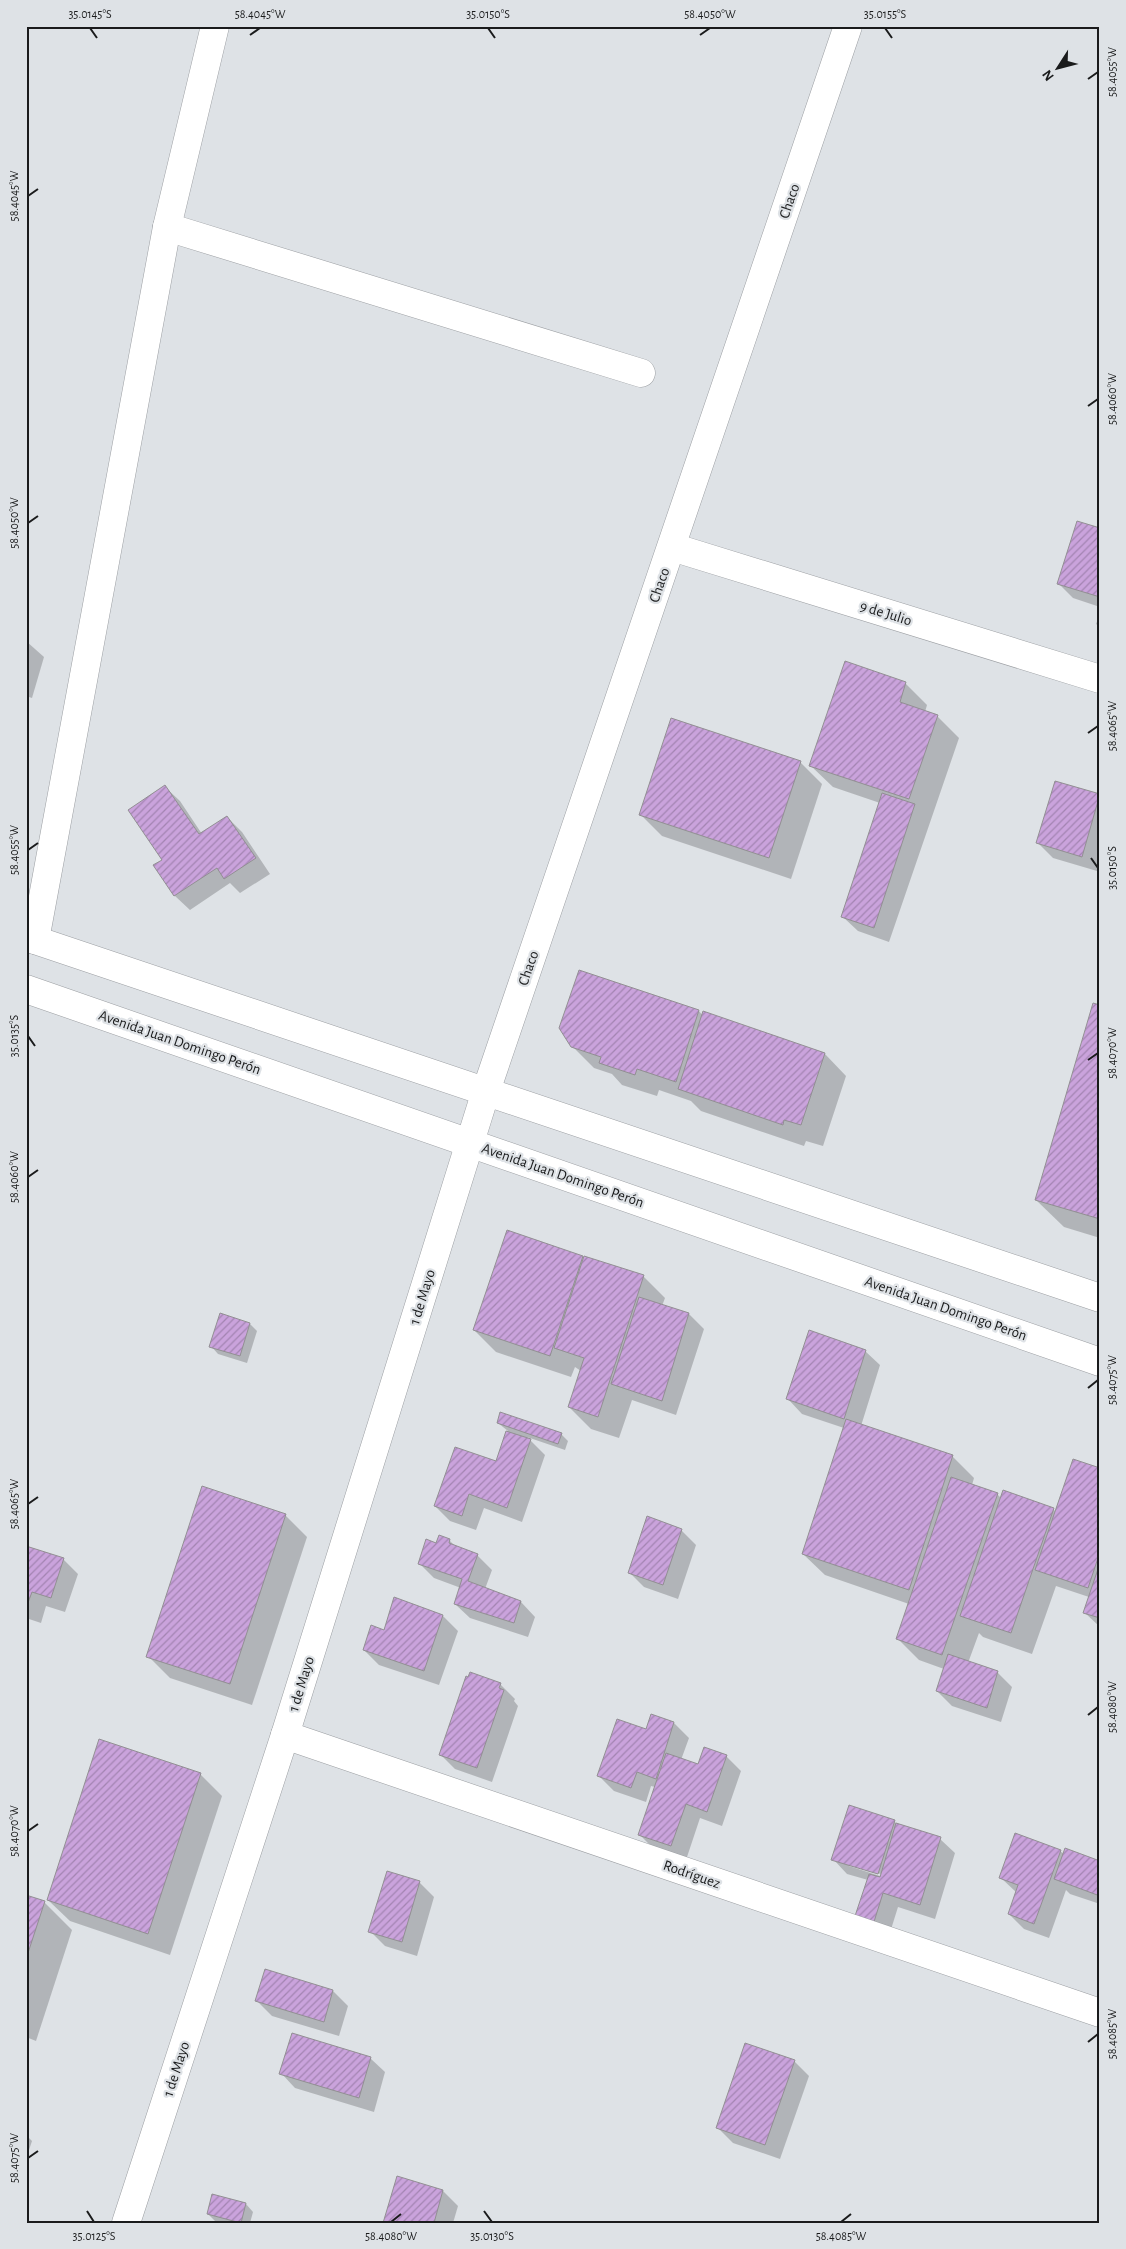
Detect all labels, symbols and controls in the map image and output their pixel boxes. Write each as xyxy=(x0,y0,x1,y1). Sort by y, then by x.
text: 35.0145°S xyxy=(68,8,112,20)
text: 58.4045°W xyxy=(235,8,286,20)
text: 35.0150°S xyxy=(466,8,510,20)
text: 58.4050°W xyxy=(684,8,736,20)
text: 35.0155°S xyxy=(864,8,907,20)
north arrow xyxy=(1034,42,1084,92)
text: 58.4055°W xyxy=(1106,47,1118,97)
text: N xyxy=(1040,67,1057,83)
text: 58.4045°W xyxy=(8,170,20,221)
street label: Chaco xyxy=(777,182,802,220)
text: 58.4060°W xyxy=(1106,373,1118,425)
text: 58.4050°W xyxy=(8,497,20,549)
street label: Chaco xyxy=(647,566,672,604)
street label: 9 de Julio xyxy=(858,598,914,628)
text: 58.4065°W xyxy=(1106,700,1118,751)
text: 58.4055°W xyxy=(8,825,20,875)
text: 35.0150°S xyxy=(1106,846,1118,890)
street label: Chaco xyxy=(516,949,541,987)
street label: Avenida Juan Domingo Perón xyxy=(97,1008,263,1077)
text: 35.0135°S xyxy=(8,1015,20,1057)
text: 58.4070°W xyxy=(1106,1027,1118,1079)
street label: Avenida Juan Domingo Perón xyxy=(480,1141,646,1210)
text: 58.4060°W xyxy=(8,1151,20,1203)
street label: 1 de Mayo xyxy=(407,1268,438,1326)
street label: Avenida Juan Domingo Perón xyxy=(863,1274,1029,1343)
text: 58.4075°W xyxy=(1106,1355,1118,1405)
text: 58.4065°W xyxy=(8,1478,20,1529)
street label: 1 de Mayo xyxy=(286,1655,317,1713)
text: 58.4080°W xyxy=(1106,1681,1118,1733)
text: 58.4070°W xyxy=(8,1805,20,1857)
street label: Rodríguez xyxy=(661,1858,722,1891)
text: 58.4085°W xyxy=(1106,2008,1118,2059)
street label: 1 de Mayo xyxy=(161,2040,192,2098)
text: 58.4075°W xyxy=(8,2133,20,2183)
text: 35.0125°S xyxy=(73,2230,116,2242)
text: 58.4080°W xyxy=(365,2230,417,2242)
text: 35.0130°S xyxy=(470,2230,514,2242)
text: 58.4085°W xyxy=(816,2230,867,2242)

